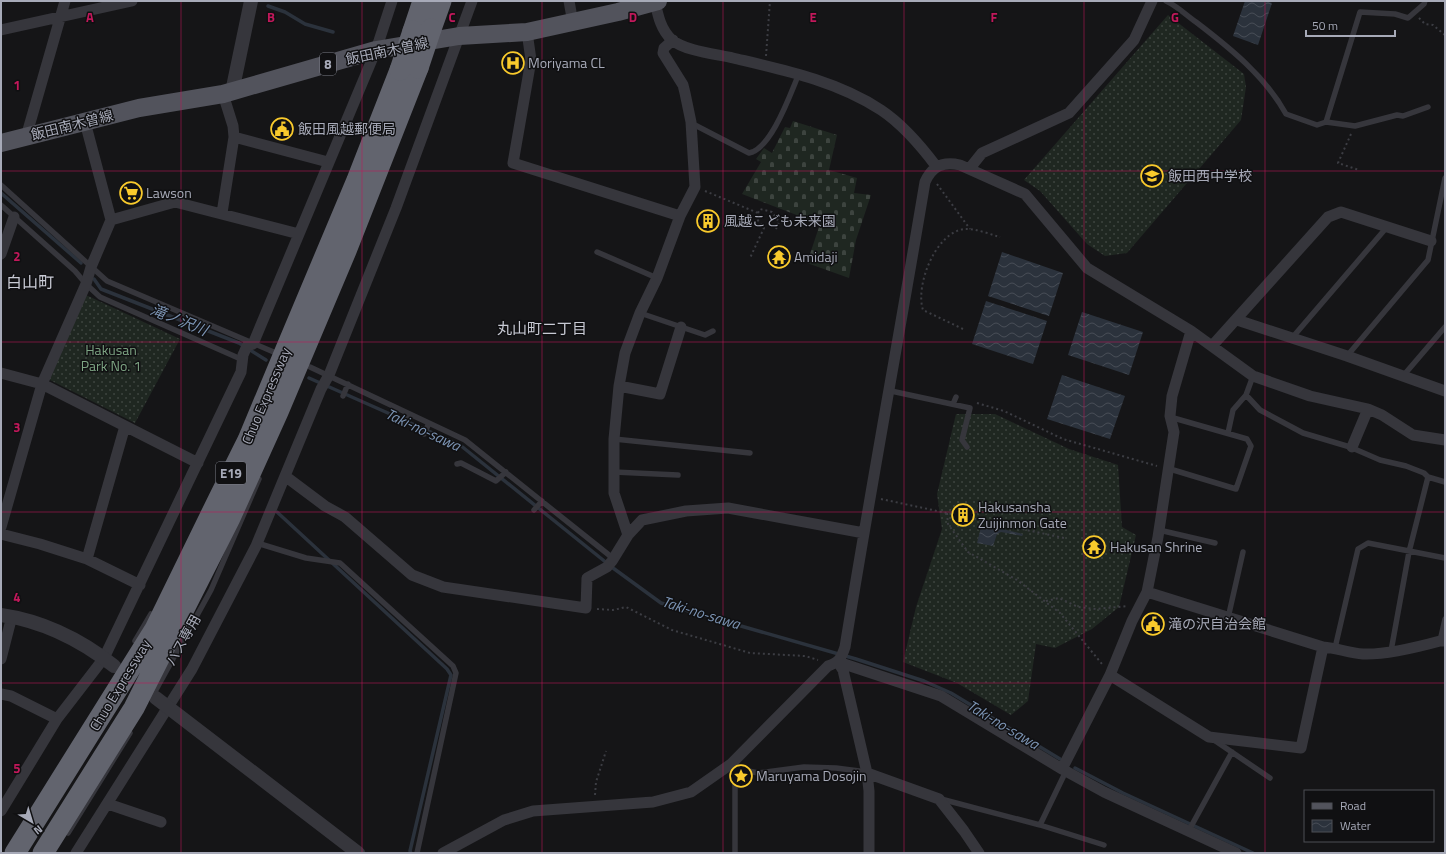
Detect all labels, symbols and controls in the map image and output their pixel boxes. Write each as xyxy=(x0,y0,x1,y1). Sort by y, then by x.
text: A xyxy=(86,7,94,27)
text: B xyxy=(267,7,275,27)
text: C xyxy=(448,7,456,27)
text: D xyxy=(629,7,637,27)
text: E xyxy=(809,7,817,27)
text: F xyxy=(991,7,998,27)
text: G xyxy=(1171,7,1179,27)
scale bar xyxy=(1306,12,1395,38)
text: 50 m xyxy=(1312,16,1338,35)
street label: 飯田南木曽線 xyxy=(344,32,430,70)
hospital icon: Moriyama CL xyxy=(500,50,526,76)
place label: Moriyama CL xyxy=(528,52,605,73)
road number: 8 xyxy=(320,53,336,75)
text: 1 xyxy=(13,75,21,95)
street label: 飯田南木曽線 xyxy=(29,104,115,145)
public building icon: 飯田風越郵便局 xyxy=(269,116,295,142)
place label: 飯田風越郵便局 xyxy=(298,118,396,139)
school or university icon: 飯田西中学校 xyxy=(1139,163,1165,189)
place label: 飯田西中学校 xyxy=(1168,165,1252,186)
supermarket icon: Lawson xyxy=(118,180,144,206)
place label: Lawson xyxy=(146,182,192,203)
building icon: 風越こども未来園 xyxy=(695,208,721,234)
place label: 風越こども未来園 xyxy=(724,210,836,231)
temple icon: Amidaji xyxy=(766,244,792,270)
text: 2 xyxy=(13,246,21,266)
place label: Amidaji xyxy=(794,246,838,267)
district label: 白山町 xyxy=(6,270,54,294)
water label: 滝ノ沢川 xyxy=(147,298,213,342)
district label: 丸山町二丁目 xyxy=(497,317,587,340)
park label: Hakusan Park No. 1 xyxy=(81,339,141,376)
street label: Chuo Expressway xyxy=(236,344,296,448)
water label: Taki-no-sawa xyxy=(382,402,466,458)
text: 3 xyxy=(13,417,21,437)
road number: E19 xyxy=(216,462,246,484)
place label: Hakusansha Zuijinmon Gate xyxy=(978,496,1067,533)
building icon: Hakusansha Zuijinmon Gate xyxy=(950,502,976,528)
temple icon: Hakusan Shrine xyxy=(1081,534,1107,560)
place label: Hakusan Shrine xyxy=(1110,536,1202,557)
text: 4 xyxy=(13,587,21,607)
water label: Taki-no-sawa xyxy=(659,590,744,636)
street label: バス専用 xyxy=(160,610,205,669)
public building icon: 滝の沢自治会館 xyxy=(1140,611,1166,637)
place label: 滝の沢自治会館 xyxy=(1168,613,1266,634)
street label: Chuo Expressway xyxy=(84,635,155,735)
water label: Taki-no-sawa xyxy=(963,694,1045,756)
text: 5 xyxy=(13,758,21,778)
place icon: Maruyama Dosojin xyxy=(728,763,754,789)
place label: Maruyama Dosojin xyxy=(756,765,866,786)
legend xyxy=(1304,790,1434,842)
text: Road xyxy=(1340,796,1366,815)
north arrow xyxy=(12,802,52,842)
text: Water xyxy=(1340,816,1371,835)
text: N xyxy=(30,821,46,839)

